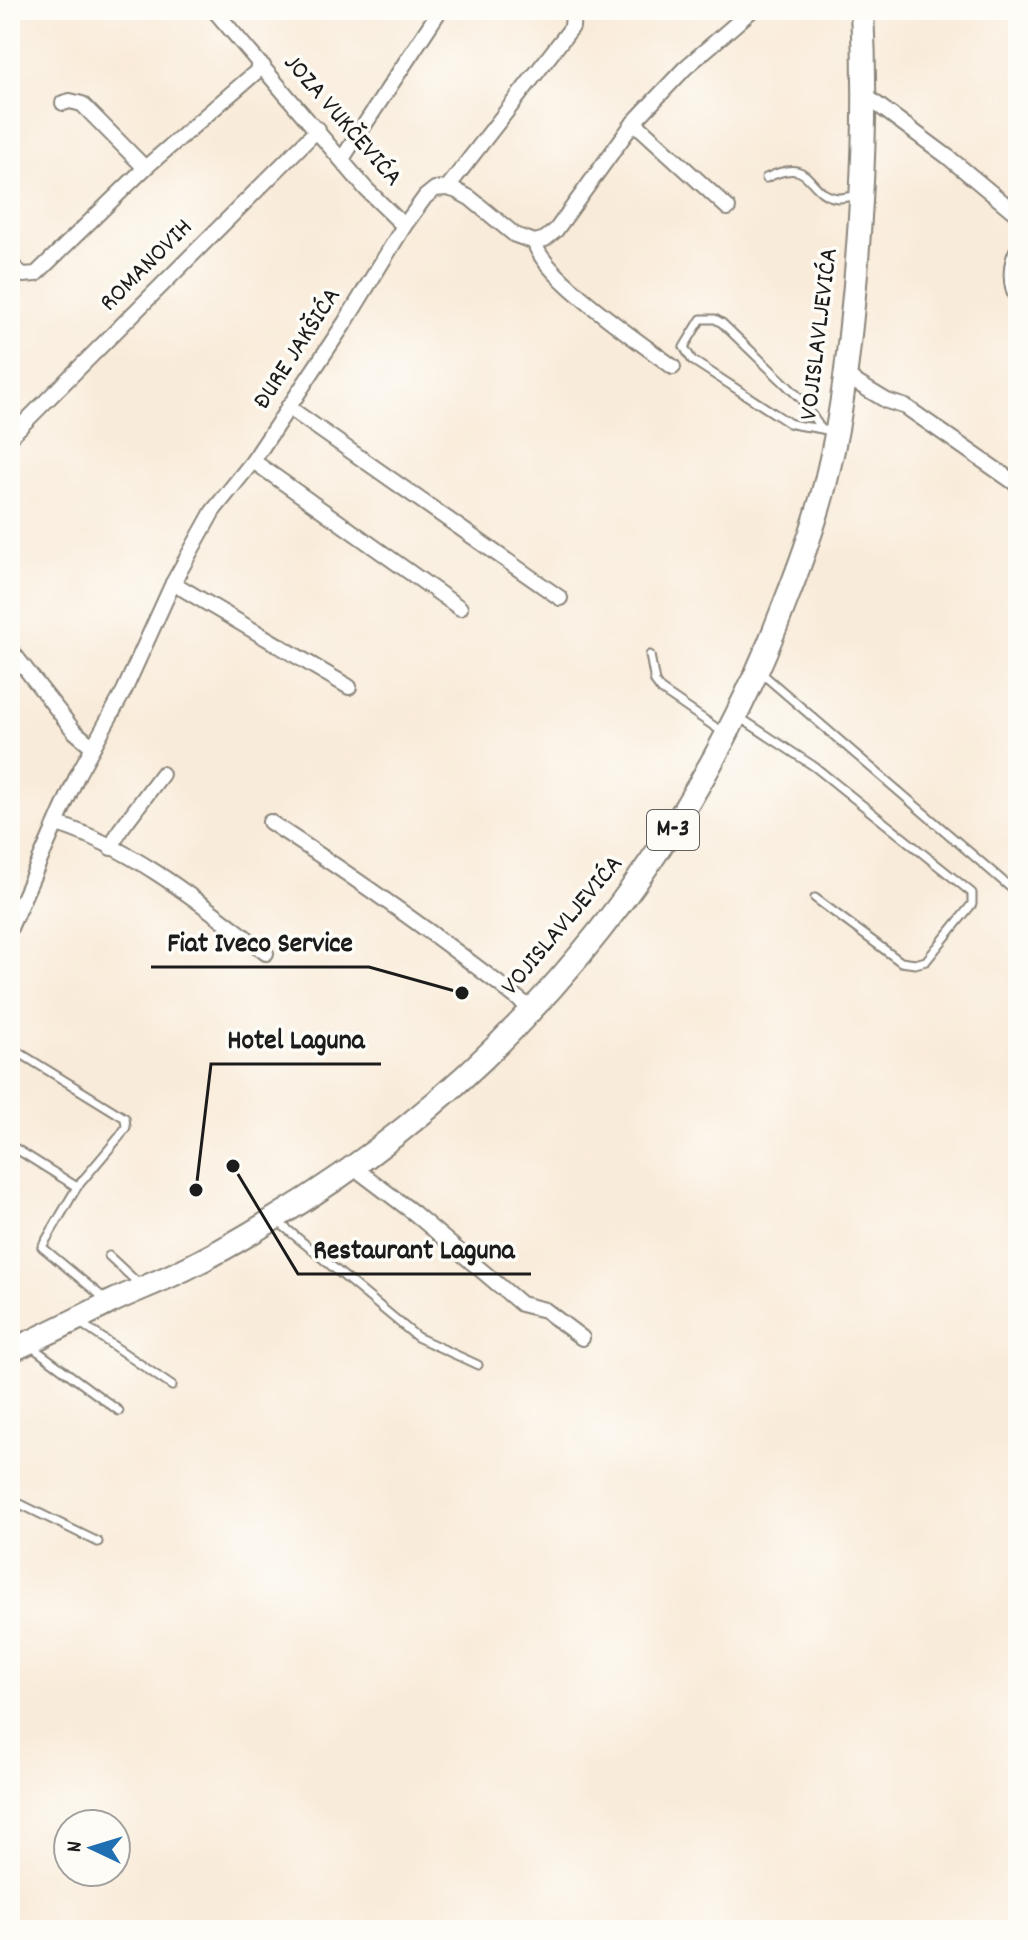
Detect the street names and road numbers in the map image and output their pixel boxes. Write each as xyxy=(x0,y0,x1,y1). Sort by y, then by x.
street label: JOZA VUKČEVIĆA xyxy=(274,46,410,196)
street label: ROMANOVIH xyxy=(92,211,202,321)
street label: VOJISLAVLJEVIĆA xyxy=(791,246,849,422)
street label: ĐURE JAKŠIĆA xyxy=(245,281,351,417)
road number: M-3 xyxy=(647,810,699,850)
street label: VOJISLAVLJEVIĆA xyxy=(493,848,633,1004)

